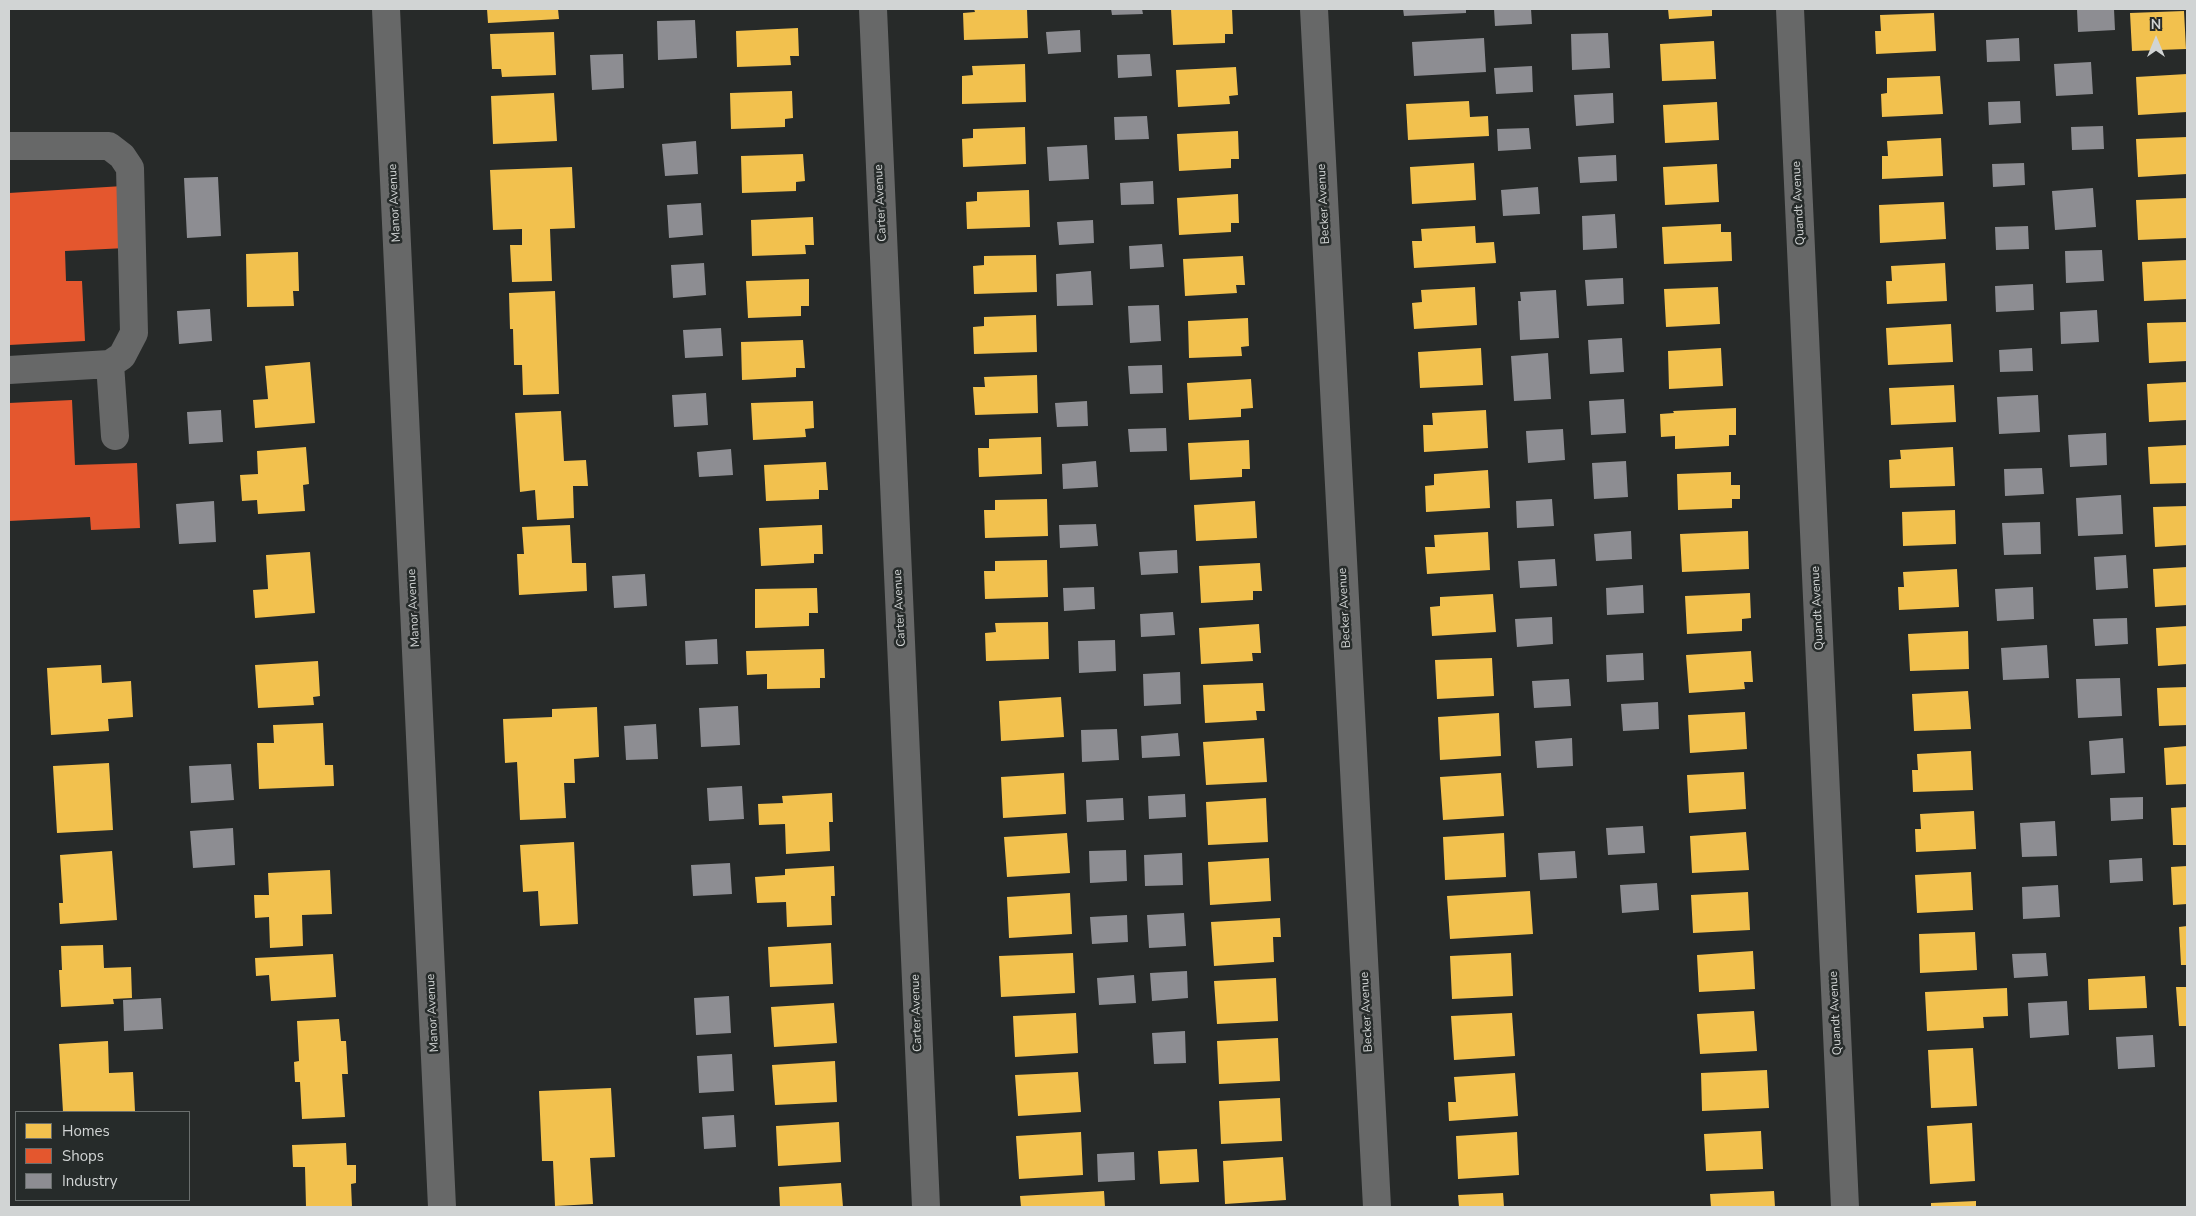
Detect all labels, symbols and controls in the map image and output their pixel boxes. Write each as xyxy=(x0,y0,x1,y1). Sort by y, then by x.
north arrow xyxy=(2131,15,2181,65)
text: N xyxy=(2151,15,2161,34)
street label: Quandt Avenue xyxy=(1790,161,1808,245)
street label: Becker Avenue xyxy=(1315,163,1333,245)
street label: Manor Avenue xyxy=(386,164,404,242)
street label: Carter Avenue xyxy=(872,164,890,242)
street label: Quandt Avenue xyxy=(1809,566,1827,650)
street label: Becker Avenue xyxy=(1336,567,1354,649)
street label: Manor Avenue xyxy=(405,569,423,647)
street label: Carter Avenue xyxy=(891,569,909,647)
street label: Becker Avenue xyxy=(1358,971,1376,1053)
street label: Quandt Avenue xyxy=(1827,971,1845,1055)
street label: Manor Avenue xyxy=(424,974,442,1052)
street label: Carter Avenue xyxy=(908,974,926,1052)
legend xyxy=(15,1111,190,1201)
text: Homes xyxy=(62,1121,110,1141)
text: Shops xyxy=(62,1146,104,1166)
text: Industry xyxy=(62,1171,117,1191)

